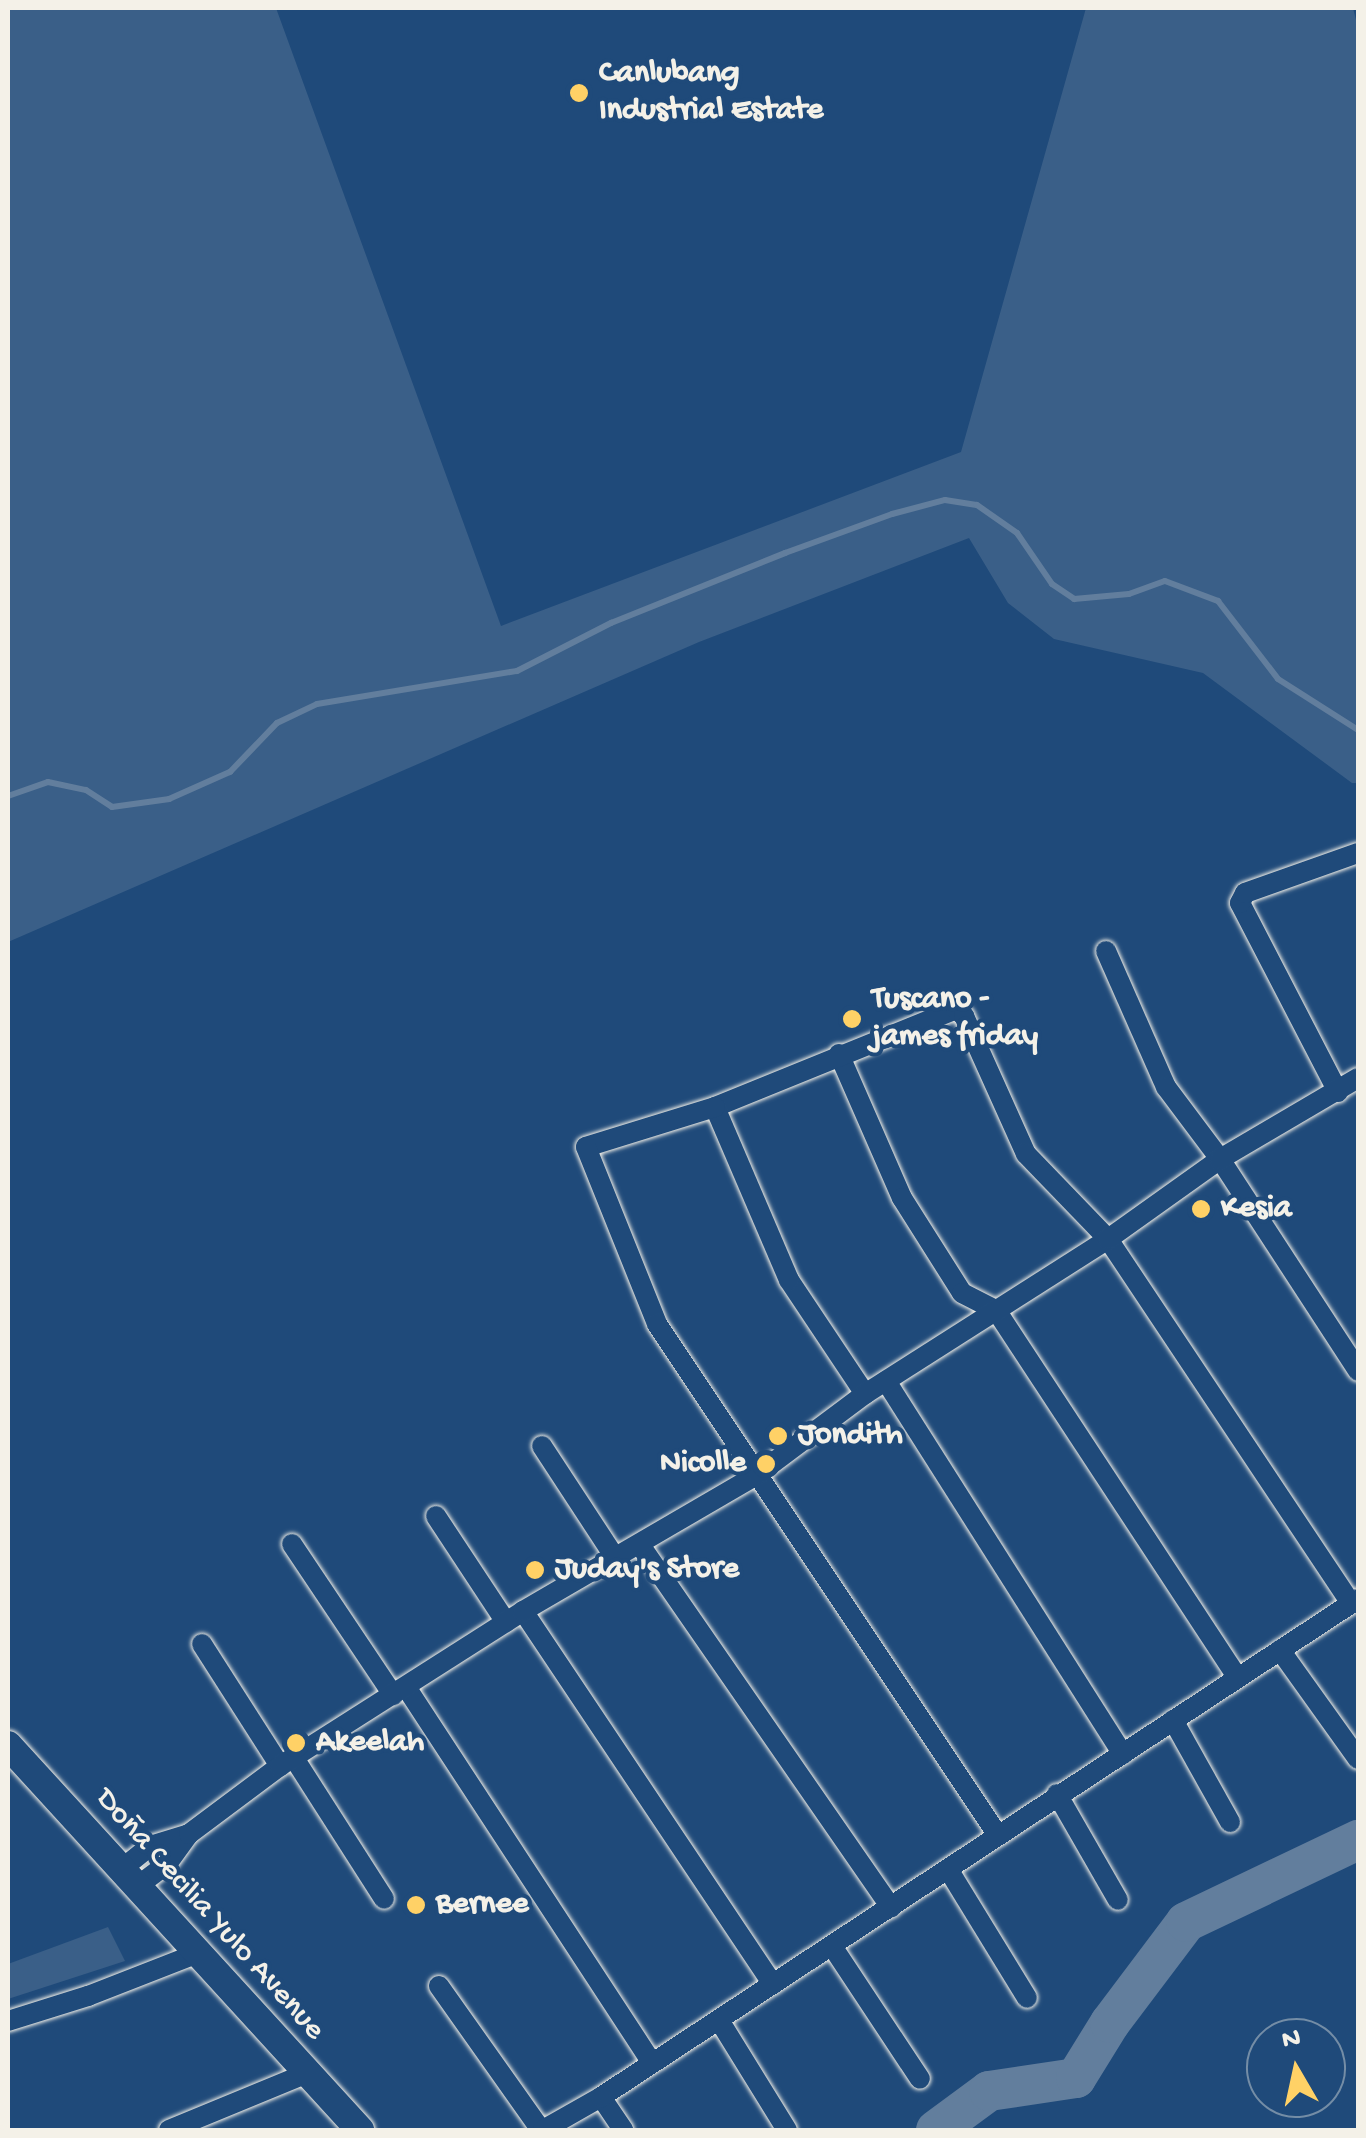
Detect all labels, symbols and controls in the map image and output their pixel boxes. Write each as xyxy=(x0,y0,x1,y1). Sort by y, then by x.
place label: Canlubang Industrial Estate xyxy=(599,56,823,131)
marker: Canlubang Industrial Estate xyxy=(568,82,590,104)
place label: Tuscano - james friday xyxy=(872,982,1038,1057)
marker: Tuscano - james friday xyxy=(841,1008,863,1030)
place label: Kesia xyxy=(1221,1190,1292,1228)
marker: Kesia xyxy=(1190,1198,1212,1220)
place label: Jondith xyxy=(798,1417,903,1455)
marker: Jondith xyxy=(767,1425,789,1447)
place label: Nicolle xyxy=(660,1445,746,1483)
marker: Nicolle xyxy=(755,1453,777,1475)
place label: Juday's Store xyxy=(555,1551,739,1589)
marker: Juday's Store xyxy=(524,1559,546,1581)
place label: Akeelah xyxy=(316,1724,424,1762)
marker: Akeelah xyxy=(285,1732,307,1754)
street label: Doña Cecilia Yulo Avenue xyxy=(86,1781,332,2049)
place label: Bernee xyxy=(436,1886,528,1924)
marker: Bernee xyxy=(405,1894,427,1916)
north arrow xyxy=(1246,2018,1346,2118)
text: N xyxy=(1280,2022,1303,2058)

